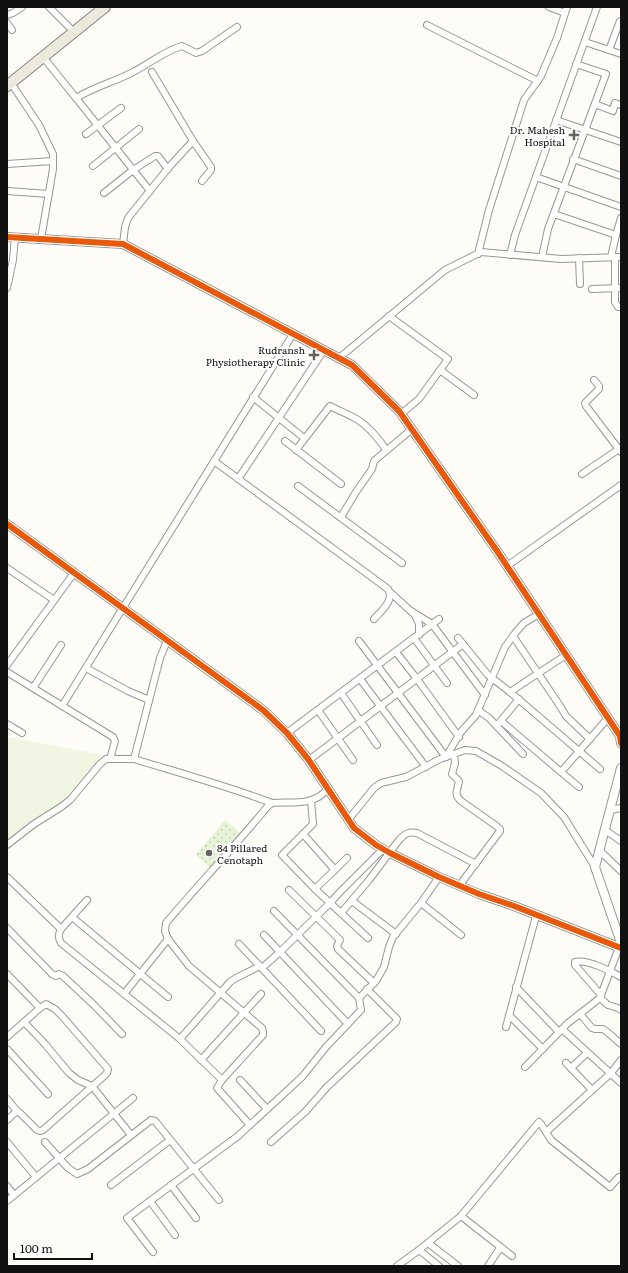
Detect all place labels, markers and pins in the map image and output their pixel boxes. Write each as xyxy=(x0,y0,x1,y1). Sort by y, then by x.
place label: Dr. Mahesh Hospital xyxy=(510,122,566,149)
marker: Dr. Mahesh Hospital xyxy=(568,129,580,141)
place label: Rudransh Physiotherapy Clinic xyxy=(206,342,305,369)
marker: Rudransh Physiotherapy Clinic xyxy=(308,349,320,361)
place label: 84 Pillared Cenotaph xyxy=(217,840,267,867)
marker: 84 Pillared Cenotaph xyxy=(204,848,214,858)

